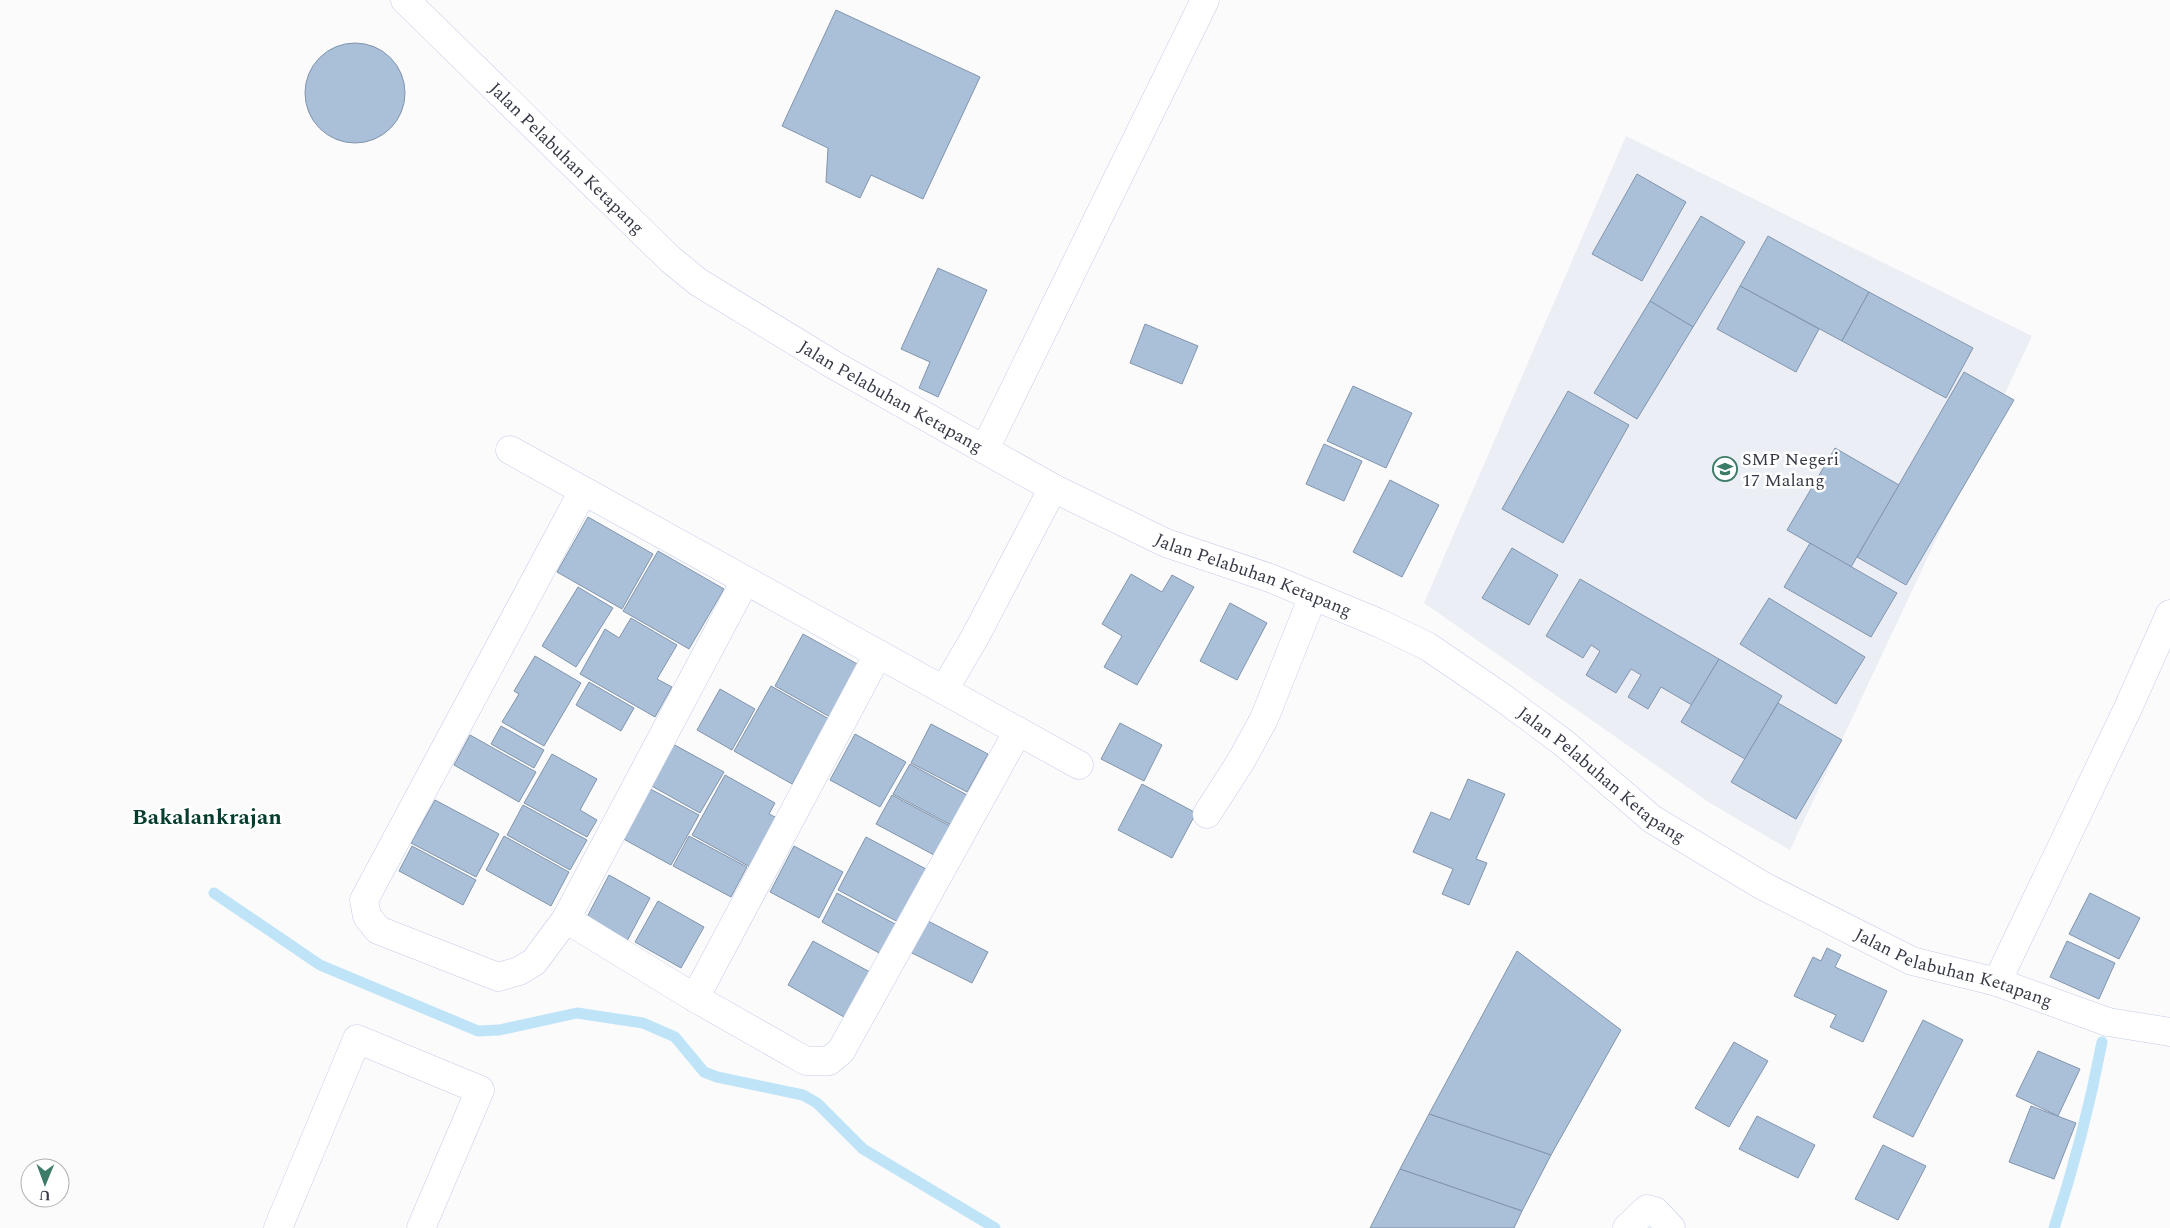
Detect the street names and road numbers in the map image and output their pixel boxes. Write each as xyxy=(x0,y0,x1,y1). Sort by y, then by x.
street label: Jalan Pelabuhan Ketapang xyxy=(482,76,650,241)
street label: Jalan Pelabuhan Ketapang xyxy=(793,333,988,460)
street label: Jalan Pelabuhan Ketapang xyxy=(1150,526,1356,624)
street label: Jalan Pelabuhan Ketapang xyxy=(1511,700,1691,850)
street label: Jalan Pelabuhan Ketapang xyxy=(1850,921,2056,1015)

